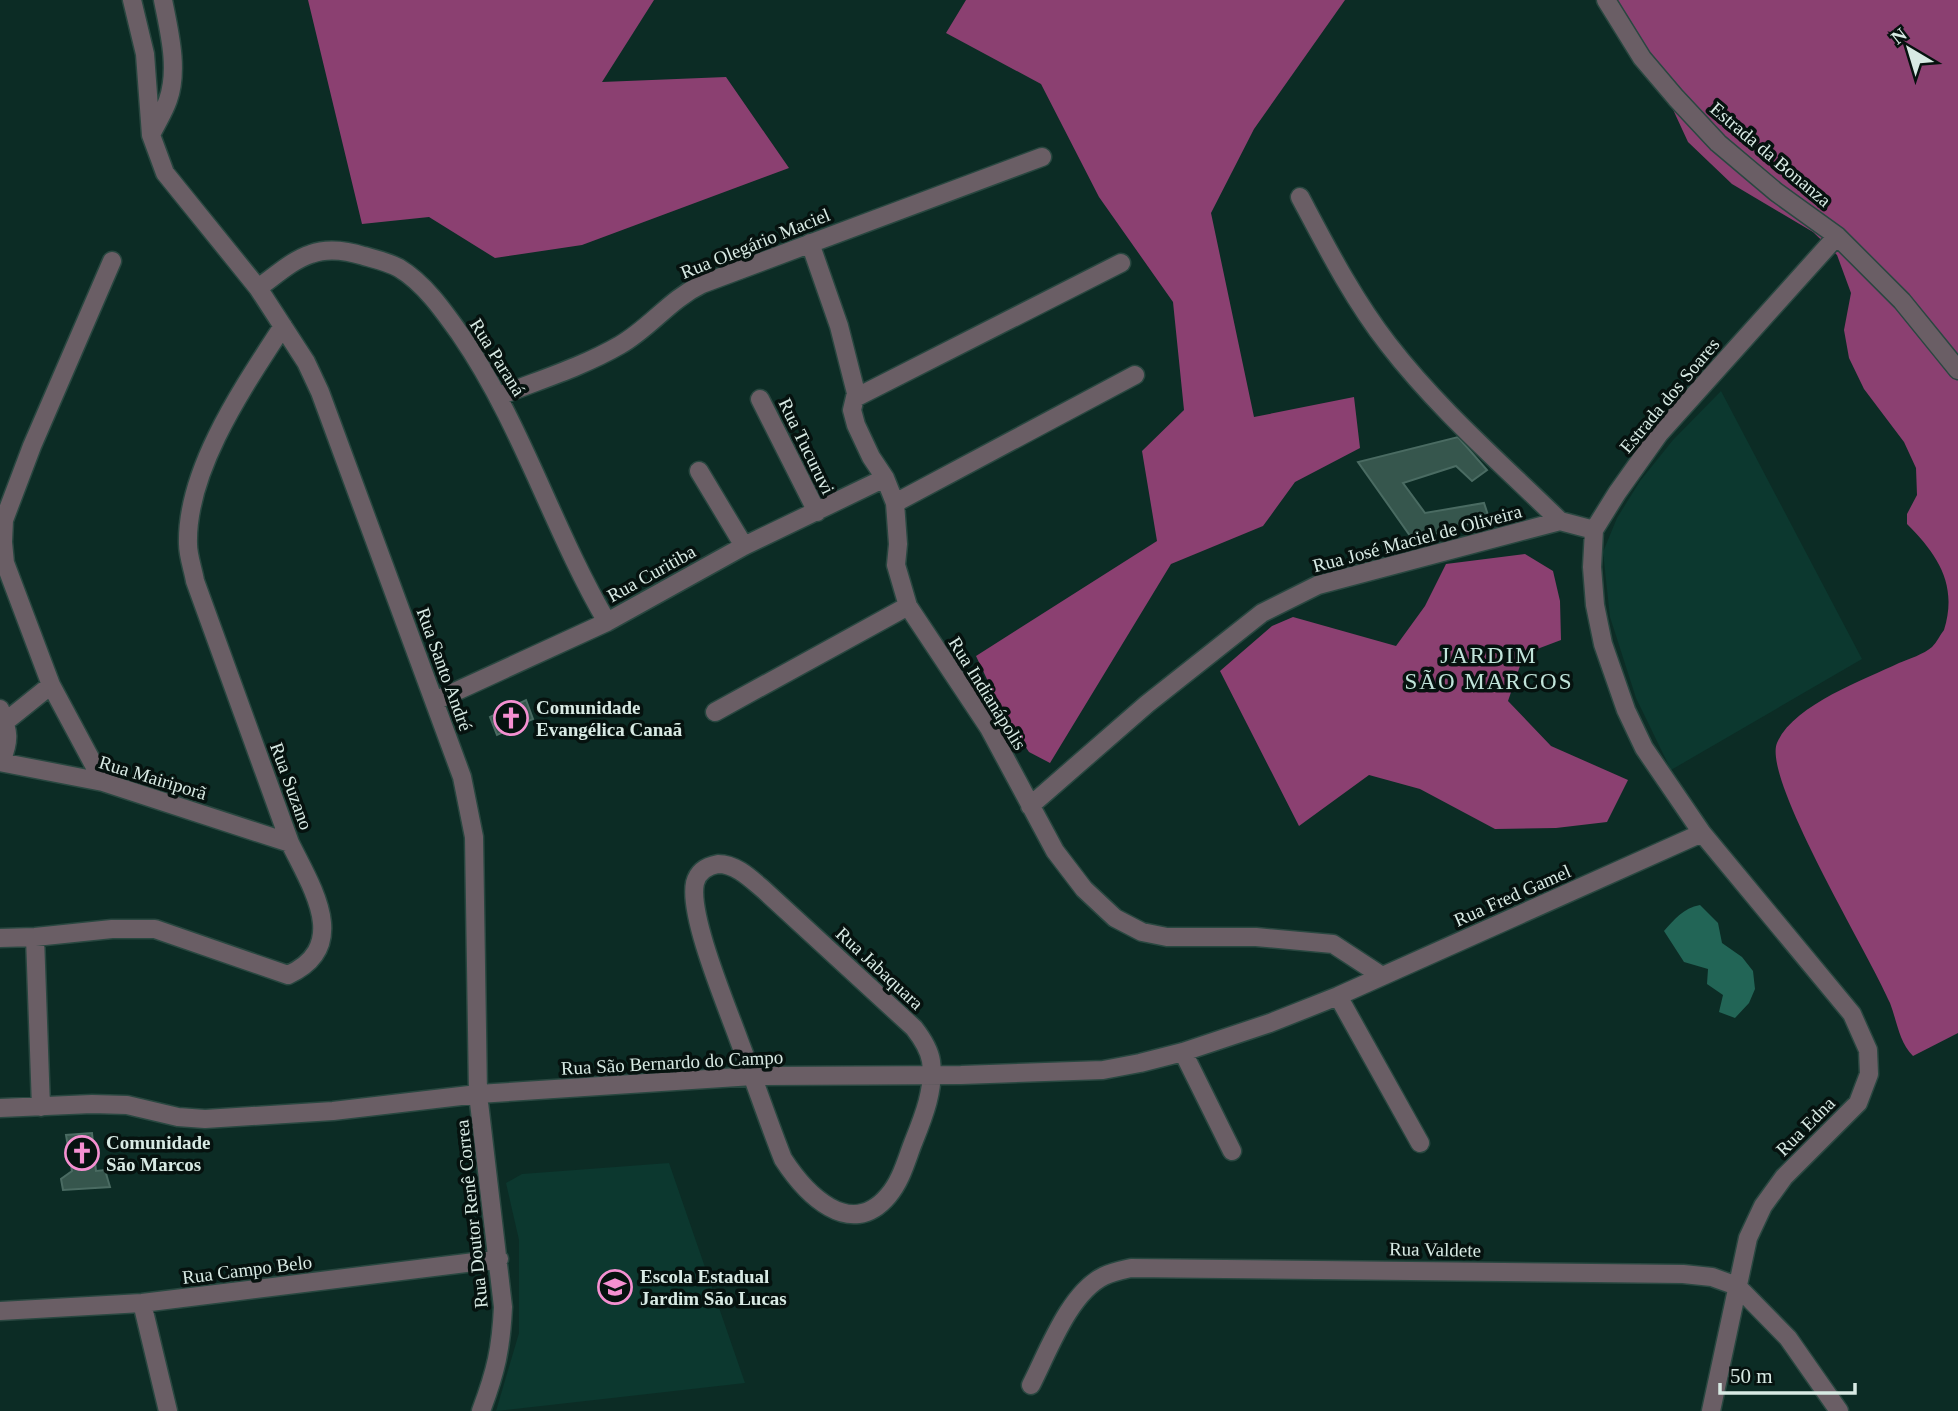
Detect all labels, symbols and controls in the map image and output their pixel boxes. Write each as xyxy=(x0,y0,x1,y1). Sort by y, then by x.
north arrow xyxy=(1874,14,1944,84)
text: N xyxy=(1887,23,1911,48)
street label: Estrada da Bonanza xyxy=(1706,98,1836,211)
street label: Rua Olegário Maciel xyxy=(677,204,833,283)
street label: Rua Paraná xyxy=(466,315,530,400)
street label: Estrada dos Soares xyxy=(1615,334,1724,457)
street label: Rua Tucuruvi xyxy=(774,395,839,498)
street label: Rua José Maciel de Oliveira xyxy=(1310,500,1524,576)
street label: Rua Curitiba xyxy=(603,540,700,606)
street label: Rua Santo André xyxy=(412,605,477,734)
street label: Rua Indianápolis xyxy=(944,633,1031,754)
district label: JARDIM SÃO MARCOS xyxy=(1405,643,1573,694)
place label: Comunidade Evangélica Canaã xyxy=(536,697,683,740)
church icon: Comunidade Evangélica Canaã xyxy=(492,699,530,737)
street label: Rua Suzano xyxy=(266,740,317,833)
street label: Rua Mairiporã xyxy=(97,751,210,804)
street label: Rua Fred Gamel xyxy=(1451,860,1574,931)
street label: Rua Jabaquara xyxy=(832,923,928,1014)
street label: Rua São Bernardo do Campo xyxy=(560,1046,784,1079)
street label: Rua Edna xyxy=(1772,1092,1839,1160)
street label: Rua Doutor Renê Correa xyxy=(451,1118,492,1309)
place label: Comunidade São Marcos xyxy=(106,1132,211,1175)
church icon: Comunidade São Marcos xyxy=(63,1134,101,1172)
street label: Rua Valdete xyxy=(1389,1238,1481,1261)
street label: Rua Campo Belo xyxy=(181,1251,313,1288)
place label: Escola Estadual Jardim São Lucas xyxy=(640,1266,787,1309)
school or university icon: Escola Estadual Jardim São Lucas xyxy=(596,1268,634,1306)
scale bar xyxy=(1720,1352,1855,1396)
text: 50 m xyxy=(1730,1364,1773,1388)

